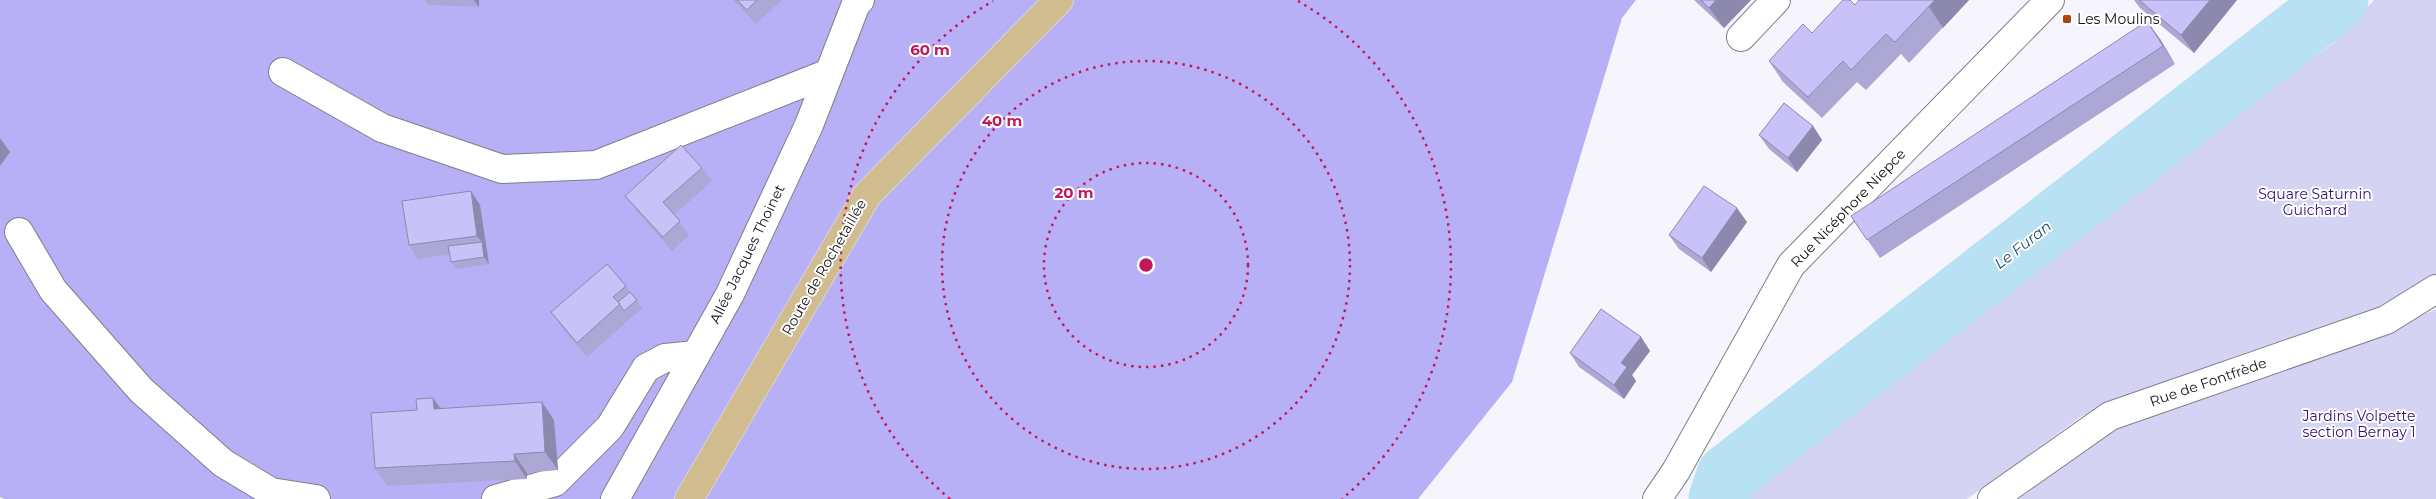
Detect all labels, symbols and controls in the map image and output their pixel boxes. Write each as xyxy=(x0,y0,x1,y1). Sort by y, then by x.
place label: Les Moulins xyxy=(2077,10,2160,28)
marker: Les Moulins xyxy=(2061,13,2073,25)
text: 60 m xyxy=(910,40,950,59)
text: 40 m xyxy=(982,111,1022,130)
street label: Rue Nicéphore Niepce xyxy=(1787,145,1909,271)
street label: Allée Jacques Thoinet xyxy=(705,181,789,327)
text: 20 m xyxy=(1054,183,1094,202)
park label: Square Saturnin Guichard xyxy=(2258,185,2372,219)
street label: Route de Rochetaillée xyxy=(778,196,870,338)
water label: Le Furan xyxy=(1990,216,2055,273)
centre of rings xyxy=(1137,256,1155,274)
street label: Rue de Fontfrède xyxy=(2147,354,2269,410)
park label: Jardins Volpette section Bernay 1 xyxy=(2302,407,2415,441)

